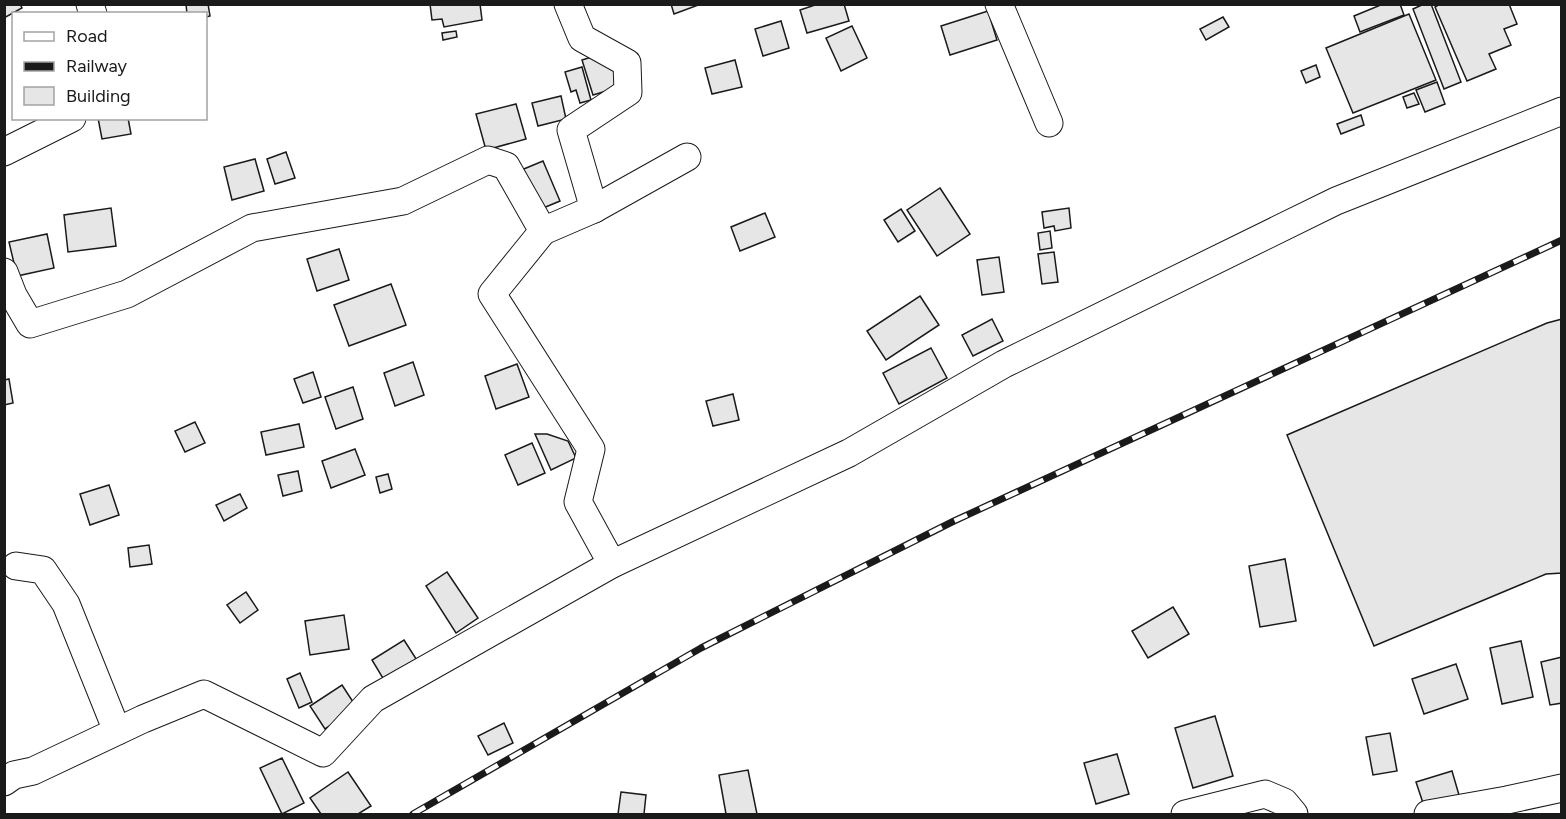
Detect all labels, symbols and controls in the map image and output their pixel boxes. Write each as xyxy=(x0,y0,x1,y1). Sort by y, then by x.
legend xyxy=(12,12,207,120)
text: Road xyxy=(66,25,107,47)
text: Railway xyxy=(66,55,128,77)
text: Building xyxy=(66,85,131,107)

